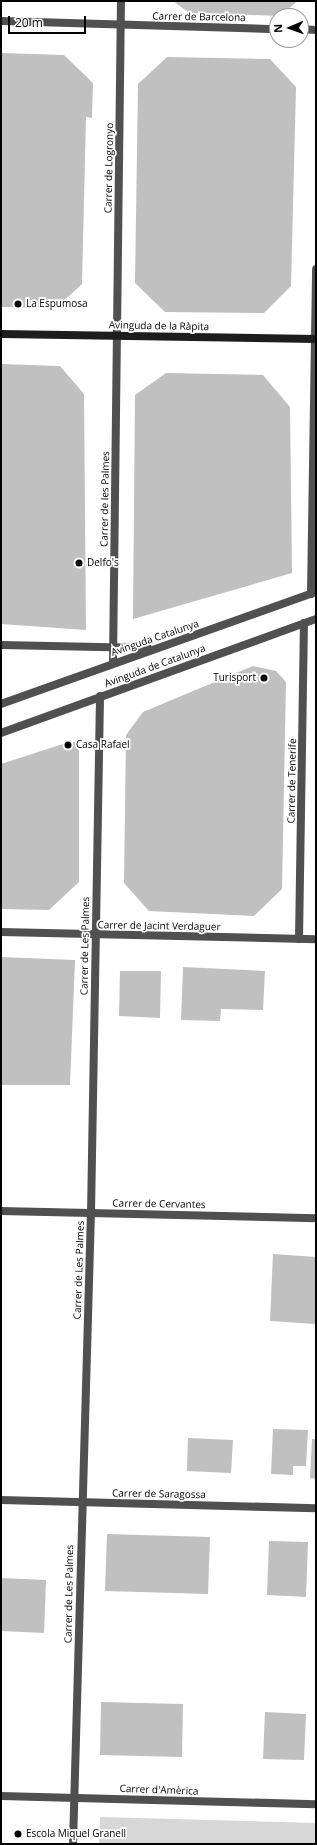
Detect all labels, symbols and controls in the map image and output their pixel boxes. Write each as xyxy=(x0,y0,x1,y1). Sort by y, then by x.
scale bar xyxy=(10,8,88,34)
north arrow xyxy=(269,8,309,48)
street label: Carrer de Barcelona xyxy=(152,10,246,24)
text: 20 m xyxy=(15,14,43,31)
text: N xyxy=(270,24,285,33)
street label: Carrer de Logronyo xyxy=(102,123,116,213)
place label: La Espumosa xyxy=(26,298,88,310)
marker: La Espumosa xyxy=(13,299,23,309)
street label: Avinguda de la Ràpita xyxy=(109,319,209,333)
street label: Carrer de les Palmes xyxy=(98,451,112,547)
place label: Delfo's xyxy=(87,557,119,569)
marker: Delfo's xyxy=(74,558,84,568)
street label: Avinguda Catalunya xyxy=(109,617,201,659)
street label: Avinguda de Catalunya xyxy=(103,642,207,690)
place label: Turisport xyxy=(213,672,256,684)
marker: Turisport xyxy=(259,673,269,683)
street label: Carrer de Tenerife xyxy=(285,738,299,824)
place label: Casa Rafael xyxy=(76,739,130,751)
marker: Casa Rafael xyxy=(63,740,73,750)
street label: Carrer de Les Palmes xyxy=(78,897,92,995)
street label: Carrer de Jacint Verdaguer xyxy=(97,919,221,933)
street label: Carrer de Cervantes xyxy=(112,1197,206,1211)
street label: Carrer de Les Palmes xyxy=(71,1221,87,1319)
street label: Carrer de Saragossa xyxy=(112,1487,206,1501)
street label: Carrer de Les Palmes xyxy=(62,1545,76,1643)
street label: Carrer d'Amèrica xyxy=(119,1783,199,1797)
place label: Escola Miquel Granell xyxy=(26,1828,126,1840)
marker: Escola Miquel Granell xyxy=(13,1829,23,1839)

